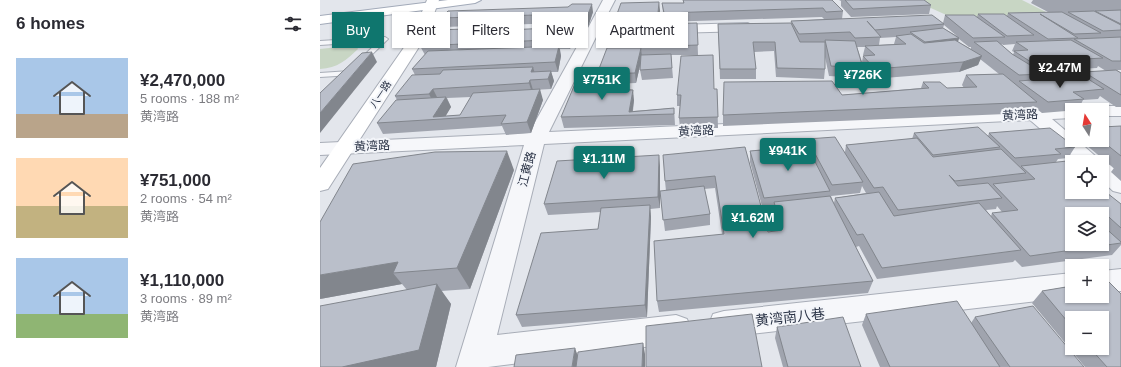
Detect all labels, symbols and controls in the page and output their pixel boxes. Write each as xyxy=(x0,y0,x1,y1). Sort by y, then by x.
chip: Buy xyxy=(332,12,384,48)
chip: Rent xyxy=(392,12,450,48)
chip: Filters xyxy=(458,12,524,48)
chip: New xyxy=(532,12,588,48)
chip: Apartment xyxy=(596,12,688,48)
icon: filters xyxy=(282,13,304,35)
text: 6 homes xyxy=(16,14,85,33)
pin: ¥2.47M xyxy=(1027,55,1093,89)
text: ¥2.47M xyxy=(1038,60,1082,75)
pin: ¥726K xyxy=(835,62,891,96)
pin: ¥751K xyxy=(574,67,630,101)
text: ¥726K xyxy=(844,67,882,82)
text: ¥2,470,000 xyxy=(140,71,225,90)
text: ¥751K xyxy=(583,72,621,87)
icon: home xyxy=(48,74,96,122)
street label: 八一路 xyxy=(367,79,393,110)
text: 5 rooms · 188 m² xyxy=(140,91,239,106)
north arrow xyxy=(1065,103,1109,147)
map controls xyxy=(1065,103,1109,355)
street label: 黄湾路 xyxy=(1002,107,1038,123)
text: 黄湾路 xyxy=(140,109,179,124)
street label: 黄湾路 xyxy=(678,123,714,139)
street label: 黄湾路 xyxy=(354,138,390,154)
pin: ¥941K xyxy=(760,138,816,172)
text: ¥941K xyxy=(769,143,807,158)
pin: ¥1.11M xyxy=(571,146,637,180)
street label: 江黄路 xyxy=(516,150,538,188)
text: ¥1.11M xyxy=(583,151,625,166)
button: locate xyxy=(1065,155,1109,199)
text: ¥751,000 xyxy=(140,171,211,190)
icon: home xyxy=(48,174,96,222)
text: 2 rooms · 54 m² xyxy=(140,191,232,206)
pin: ¥1.62M xyxy=(720,205,786,239)
button: layers xyxy=(1065,207,1109,251)
text: 黄湾路 xyxy=(140,209,179,224)
text: ¥1.62M xyxy=(731,210,775,225)
button: + xyxy=(1065,259,1109,303)
text: ¥1,110,000 xyxy=(140,271,224,290)
icon: home xyxy=(48,274,96,322)
text: 3 rooms · 89 m² xyxy=(140,291,232,306)
street label: 黄湾南八巷 xyxy=(754,305,826,329)
text: 黄湾路 xyxy=(140,309,179,324)
button: − xyxy=(1065,311,1109,355)

